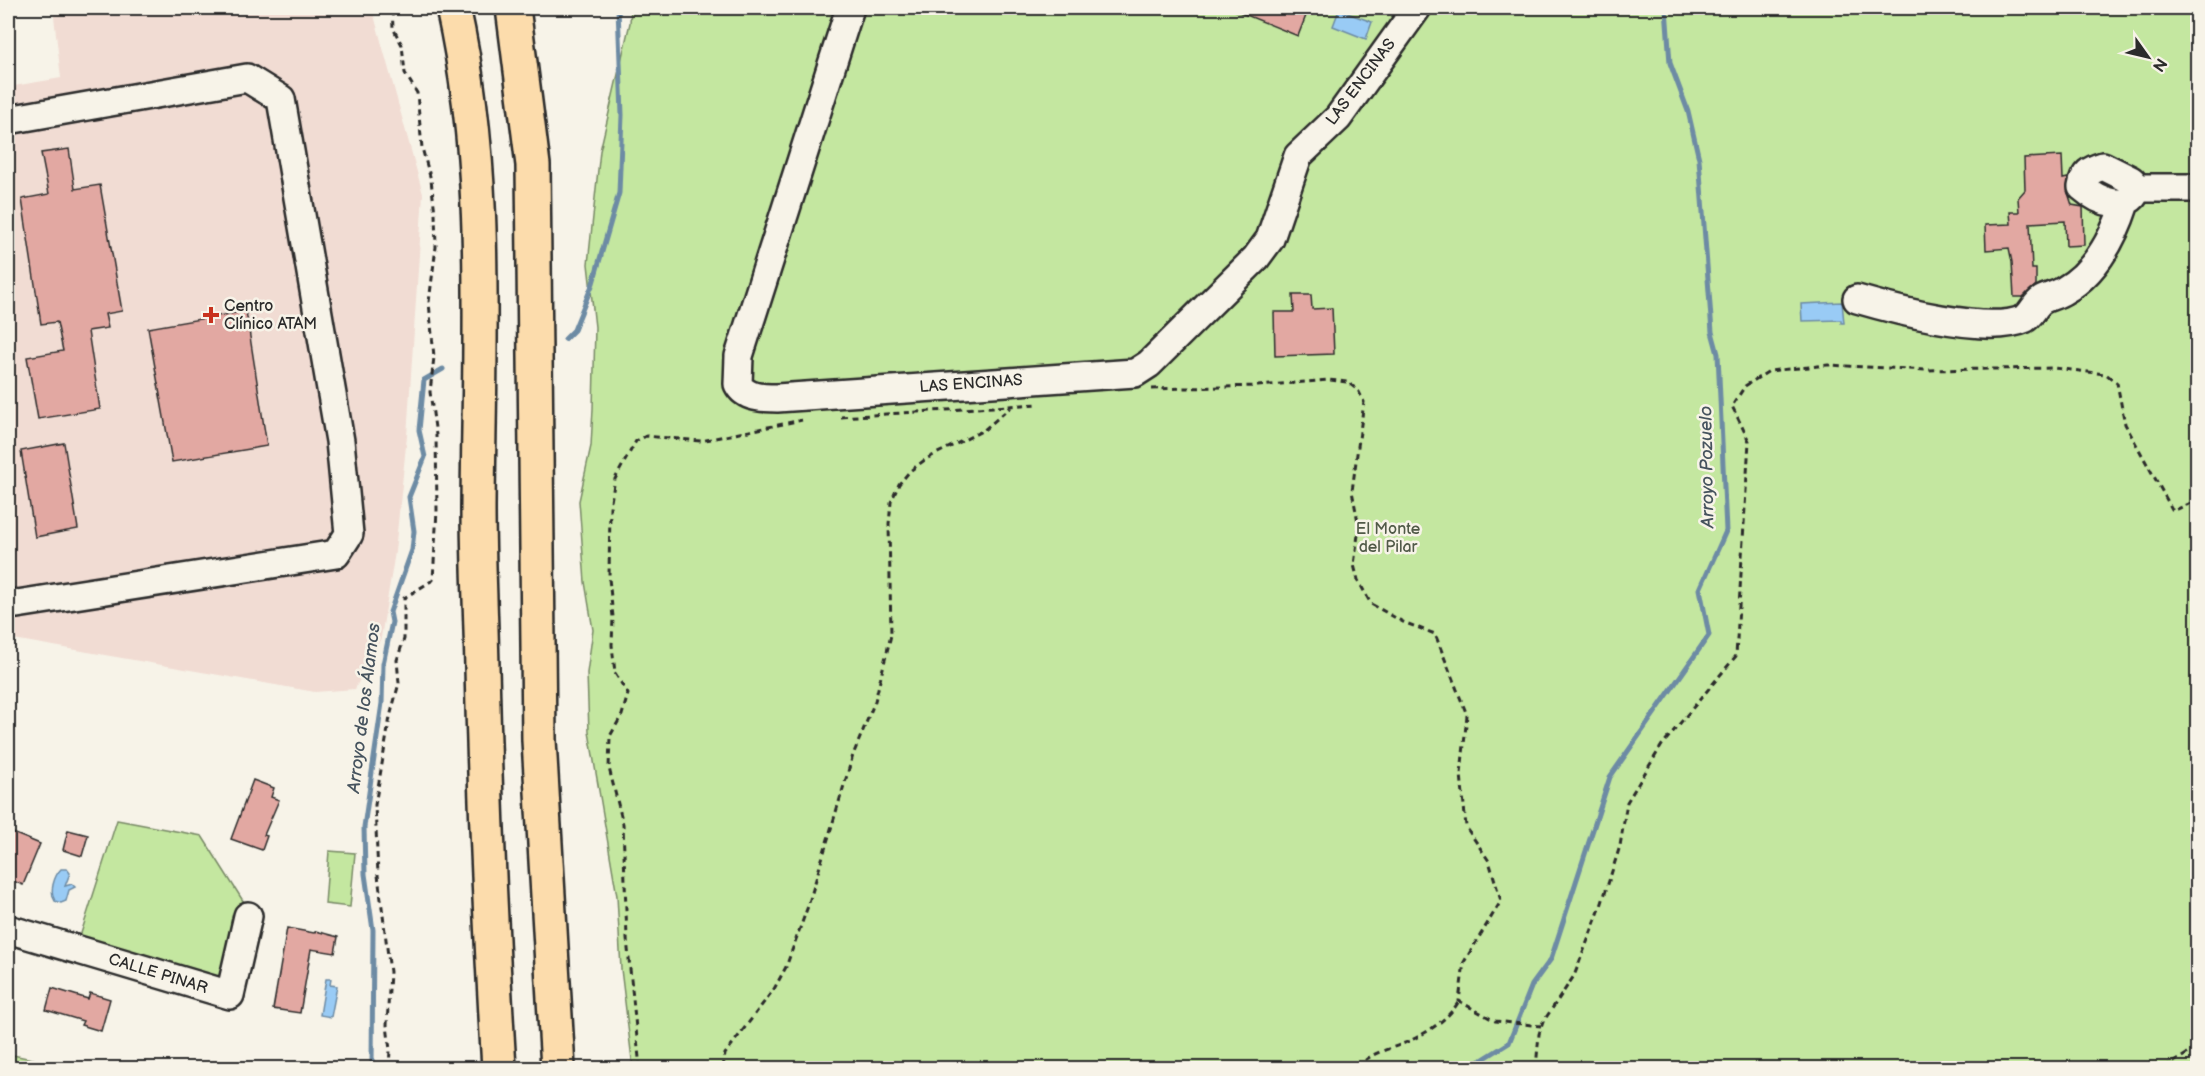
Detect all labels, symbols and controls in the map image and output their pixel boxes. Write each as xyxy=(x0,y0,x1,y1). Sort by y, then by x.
north arrow xyxy=(2118,27,2178,87)
street label: LAS ENCINAS xyxy=(1322,35,1400,129)
text: N xyxy=(2148,54,2170,75)
place label: Centro Clínico ATAM xyxy=(224,297,317,334)
marker: Centro Clínico ATAM xyxy=(202,306,220,324)
street label: LAS ENCINAS xyxy=(919,371,1023,397)
water label: Arroyo Pozuelo xyxy=(1695,406,1719,529)
park label: El Monte del Pilar xyxy=(1356,520,1421,557)
water label: Arroyo de los Álamos xyxy=(341,622,385,795)
street label: CALLE PINAR xyxy=(106,950,210,998)

